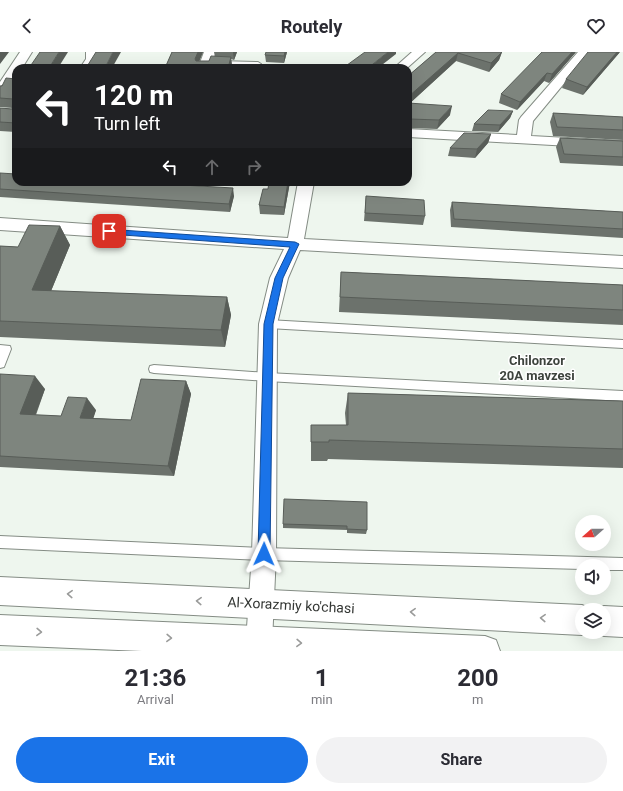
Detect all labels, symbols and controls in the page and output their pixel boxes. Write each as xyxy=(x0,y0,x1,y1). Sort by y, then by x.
icon: back xyxy=(16,15,38,37)
icon: heart xyxy=(585,15,607,37)
text: Routely xyxy=(281,16,342,37)
text: 120 m xyxy=(94,79,173,112)
icon: left xyxy=(28,80,80,132)
text: Turn left xyxy=(94,113,160,134)
icon: left xyxy=(159,156,181,178)
icon: ahead xyxy=(201,156,223,178)
icon: right xyxy=(243,156,265,178)
pin xyxy=(92,214,126,248)
icon: arrive xyxy=(98,220,120,242)
district label: Chilonzor 20A mavzesi xyxy=(499,353,575,383)
north arrow xyxy=(575,515,611,551)
map controls xyxy=(575,515,611,639)
position arrow xyxy=(243,533,285,575)
button: sound xyxy=(575,559,611,595)
one-way arrow xyxy=(67,590,73,599)
street label: Al-Xorazmiy ko'chasi xyxy=(227,594,355,616)
one-way arrow xyxy=(196,596,202,605)
button: layers xyxy=(575,603,611,639)
one-way arrow xyxy=(410,607,416,616)
one-way arrow xyxy=(540,614,546,622)
one-way arrow xyxy=(36,628,42,636)
one-way arrow xyxy=(166,633,172,642)
one-way arrow xyxy=(296,639,302,647)
text: 21:36 xyxy=(125,664,186,692)
text: 1 xyxy=(315,664,329,692)
text: 200 xyxy=(457,664,498,692)
text: Arrival xyxy=(137,692,174,707)
text: min xyxy=(311,692,333,707)
text: m xyxy=(472,692,484,707)
button: Exit xyxy=(16,737,308,783)
button: Share xyxy=(316,737,607,783)

